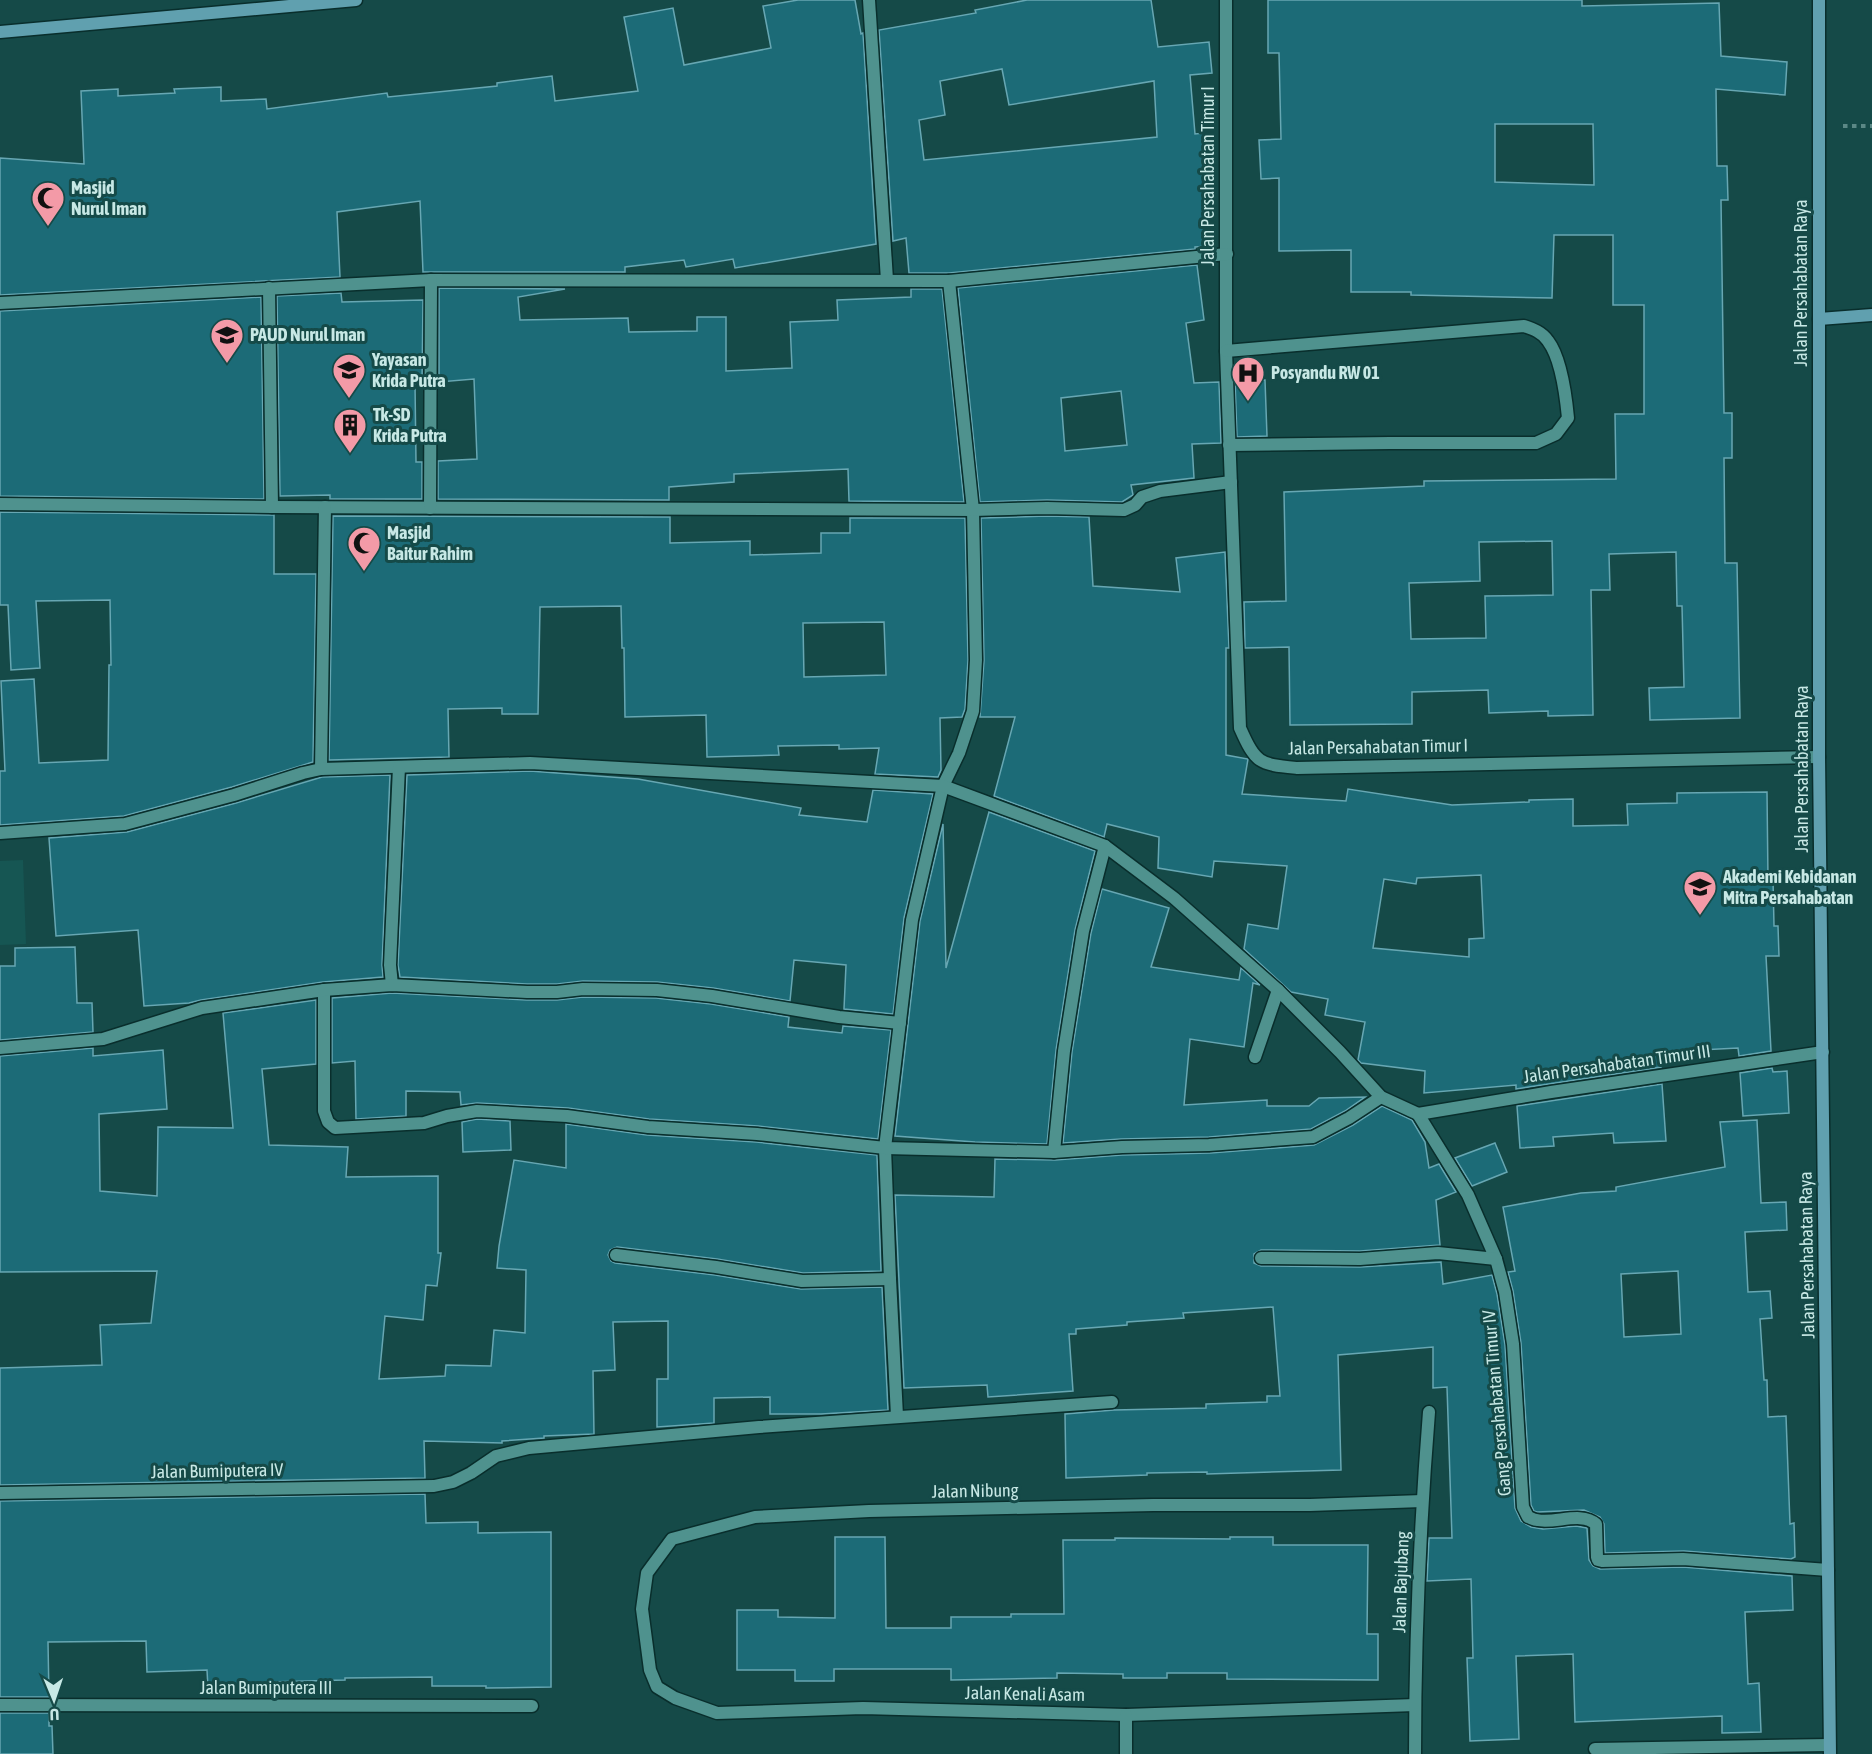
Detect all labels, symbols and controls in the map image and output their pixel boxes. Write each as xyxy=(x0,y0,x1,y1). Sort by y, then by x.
street label: Jalan Persahabatan Timur I xyxy=(1197,86,1218,266)
place label: Masjid Nurul Iman xyxy=(71,177,146,219)
mosque icon: Masjid Nurul Iman xyxy=(30,180,66,227)
street label: Jalan Persahabatan Raya xyxy=(1790,199,1811,367)
school or university icon: PAUD Nurul Iman xyxy=(209,317,245,364)
place label: PAUD Nurul Iman xyxy=(250,324,366,345)
place label: Yayasan Krida Putra xyxy=(371,349,446,391)
school or university icon: Yayasan Krida Putra xyxy=(331,352,367,399)
hospital icon: Posyandu RW 01 xyxy=(1230,355,1266,402)
place label: Posyandu RW 01 xyxy=(1271,362,1380,383)
place label: Tk-SD Krida Putra xyxy=(373,404,447,446)
building icon: Tk-SD Krida Putra xyxy=(332,407,368,454)
place label: Masjid Baitur Rahim xyxy=(387,522,473,564)
mosque icon: Masjid Baitur Rahim xyxy=(346,525,382,572)
street label: Jalan Persahabatan Raya xyxy=(1791,685,1812,853)
street label: Jalan Persahabatan Timur I xyxy=(1288,734,1468,759)
place label: Akademi Kebidanan Mitra Persahabatan xyxy=(1722,866,1857,908)
school or university icon: Akademi Kebidanan Mitra Persahabatan xyxy=(1682,869,1718,916)
street label: Jalan Persahabatan Timur III xyxy=(1522,1040,1712,1087)
street label: Jalan Persahabatan Raya xyxy=(1795,1171,1818,1339)
street label: Gang Persahabatan Timur IV xyxy=(1478,1309,1515,1497)
street label: Jalan Bumiputera IV xyxy=(151,1459,284,1482)
street label: Jalan Nibung xyxy=(931,1479,1019,1502)
street label: Jalan Bajubang xyxy=(1388,1531,1413,1633)
north arrow xyxy=(24,1670,84,1730)
street label: Jalan Bumiputera III xyxy=(200,1677,332,1698)
street label: Jalan Kenali Asam xyxy=(965,1682,1085,1705)
text: U xyxy=(49,1706,60,1724)

